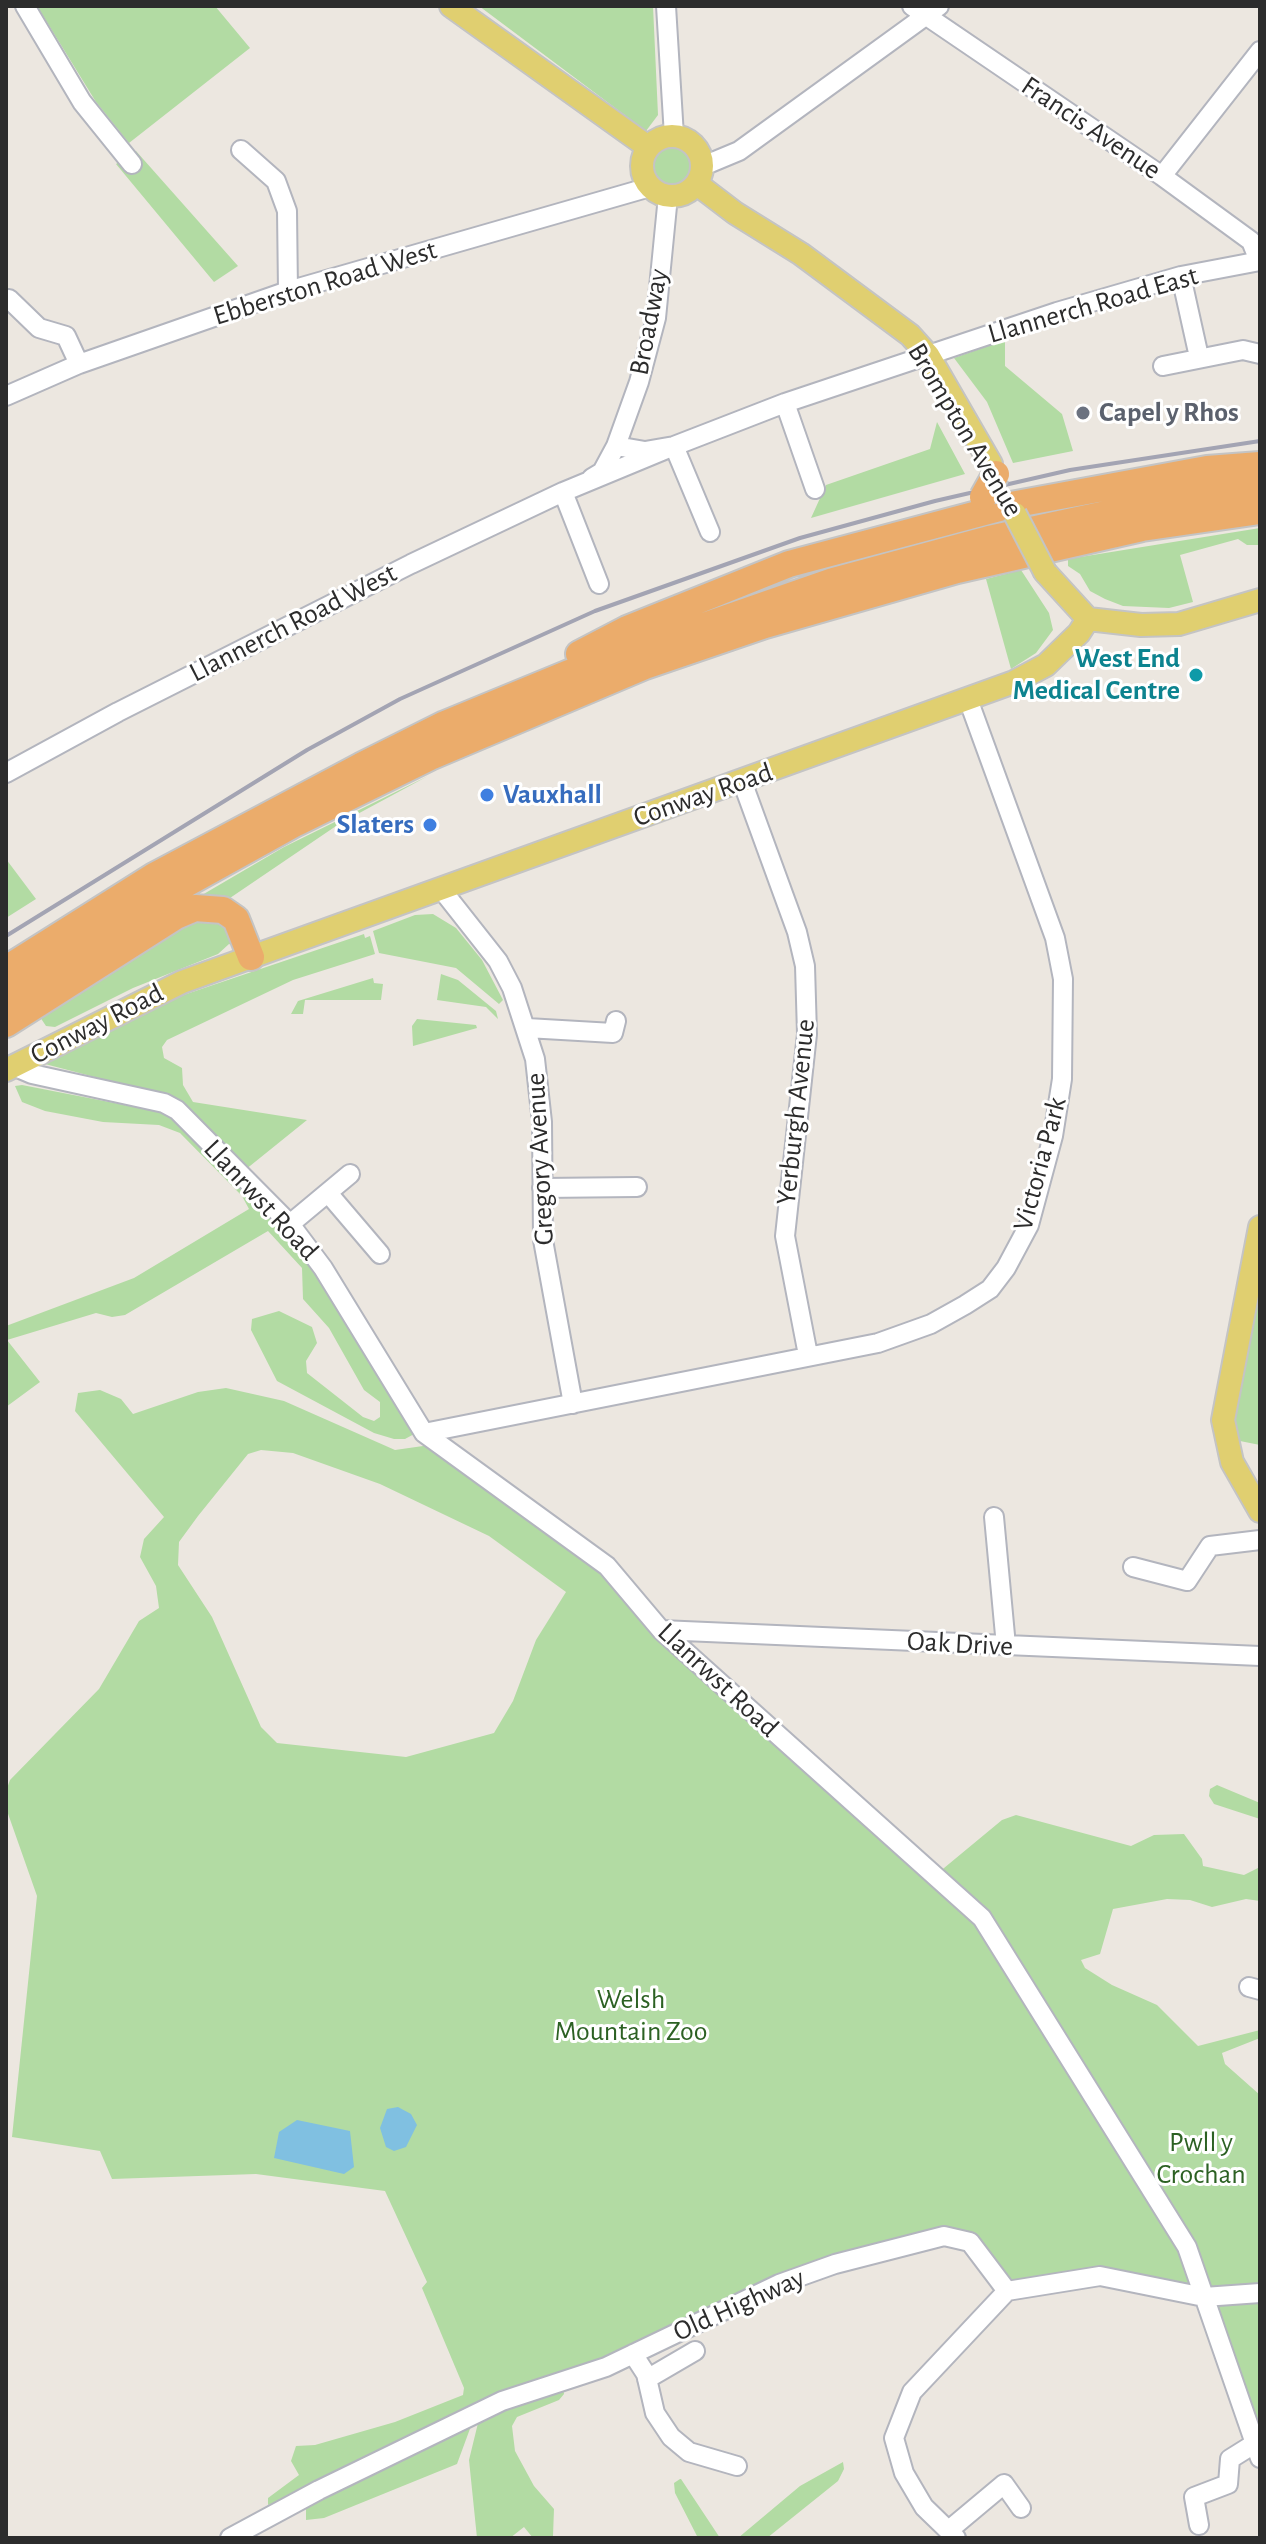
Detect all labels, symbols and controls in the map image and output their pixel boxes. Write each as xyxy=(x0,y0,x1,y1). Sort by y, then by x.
street label: Francis Avenue xyxy=(1015,69,1167,187)
street label: Ebberston Road West xyxy=(209,233,441,333)
street label: Llannerch Road East xyxy=(984,259,1202,351)
street label: Broadway xyxy=(622,266,676,378)
street label: Brompton Avenue xyxy=(900,337,1030,523)
place label: Capel y Rhos xyxy=(1099,396,1239,430)
marker: Capel y Rhos xyxy=(1074,404,1092,422)
street label: Llannerch Road West xyxy=(184,556,402,690)
place label: West End Medical Centre xyxy=(1013,642,1180,708)
marker: West End Medical Centre xyxy=(1187,666,1205,684)
street label: Conway Road xyxy=(629,756,777,834)
place label: Vauxhall xyxy=(503,778,602,812)
marker: Vauxhall xyxy=(478,786,496,804)
place label: Slaters xyxy=(336,808,414,842)
marker: Slaters xyxy=(421,816,439,834)
street label: Conway Road xyxy=(25,976,169,1072)
street label: Yerburgh Avenue xyxy=(770,1017,822,1207)
street label: Gregory Avenue xyxy=(519,1072,561,1246)
street label: Victoria Park xyxy=(1006,1093,1074,1235)
street label: Llanrwst Road xyxy=(196,1133,326,1267)
street label: Llanrwst Road xyxy=(651,1615,785,1745)
street label: Oak Drive xyxy=(906,1624,1014,1664)
park label: Welsh Mountain Zoo xyxy=(555,1983,707,2049)
park label: Pwll y Crochan xyxy=(1156,2126,1246,2192)
street label: Old Highway xyxy=(668,2261,810,2349)

